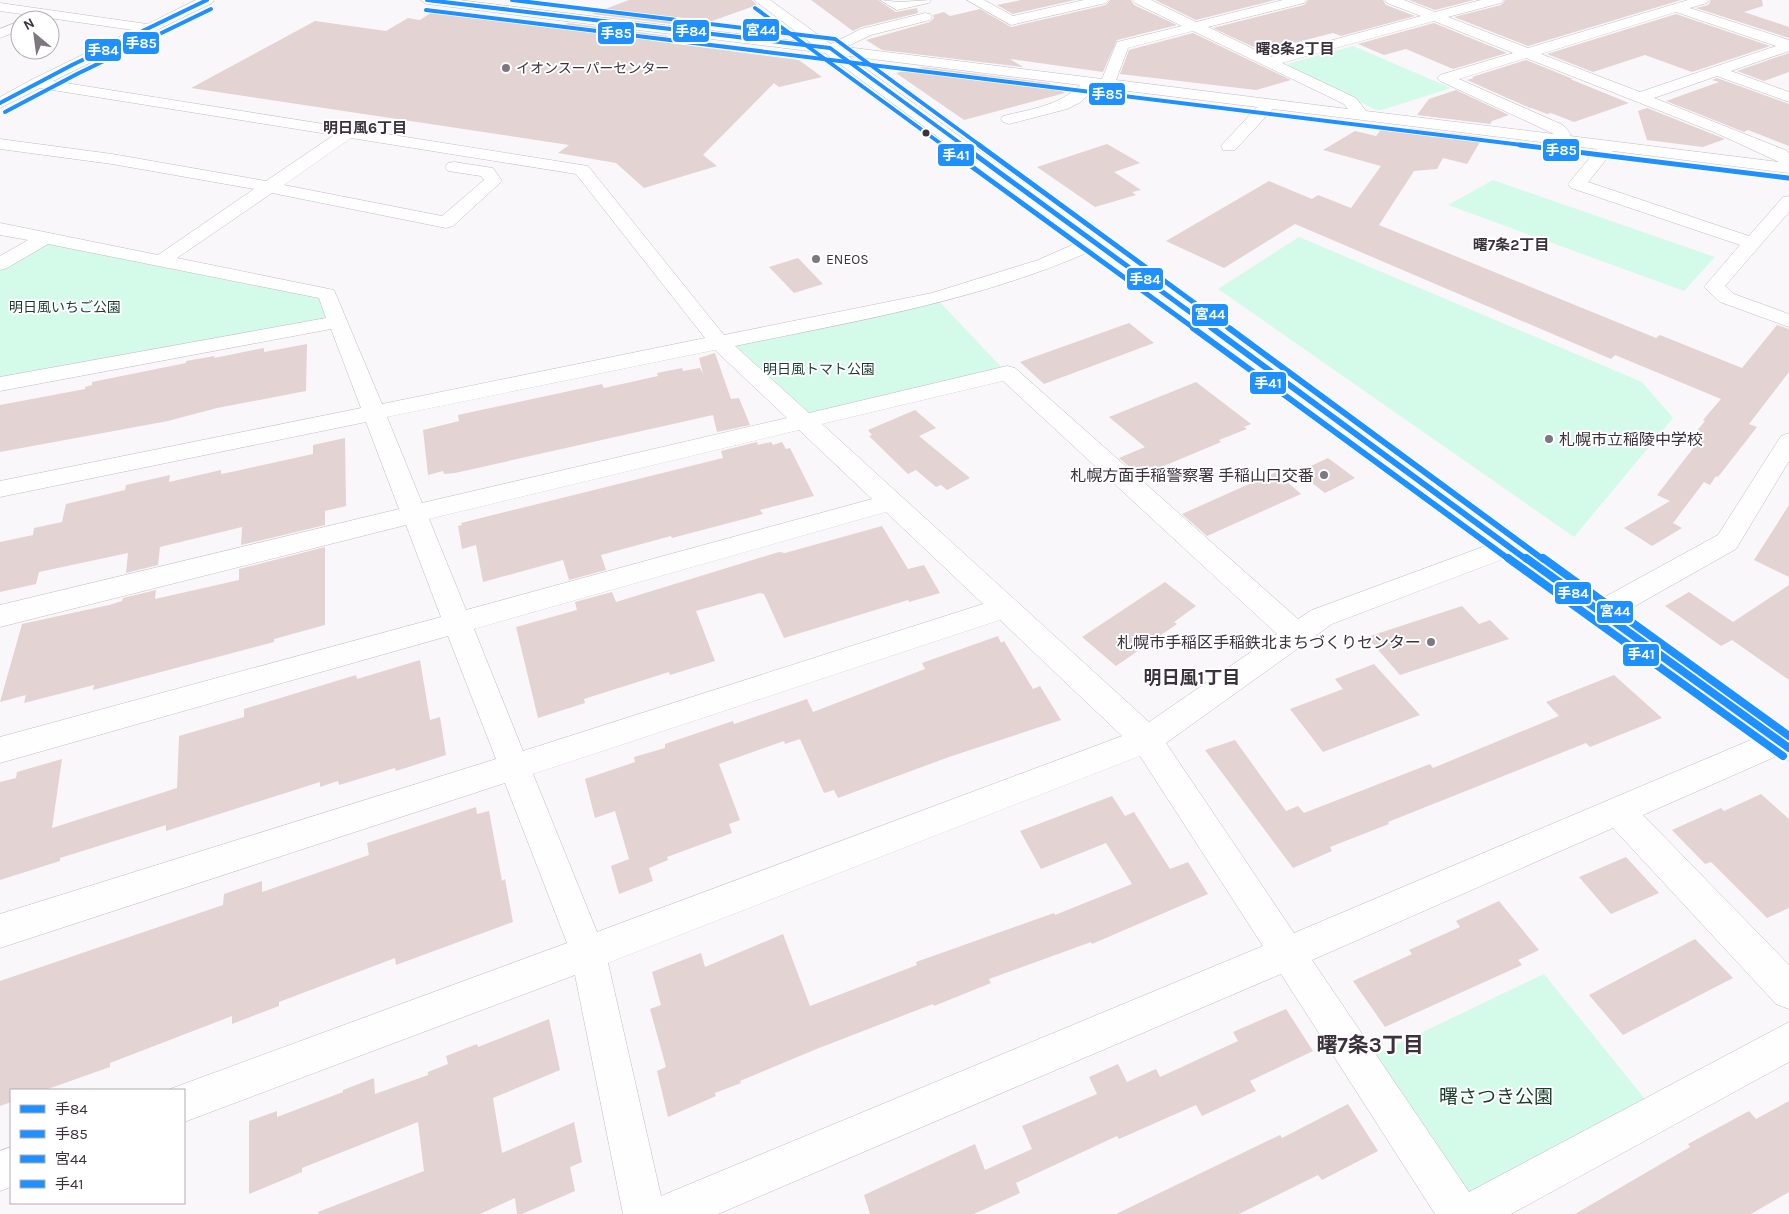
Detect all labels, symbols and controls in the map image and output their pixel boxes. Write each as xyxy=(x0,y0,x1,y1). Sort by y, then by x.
north arrow xyxy=(10,10,60,60)
text: N xyxy=(20,14,37,34)
line badge: 宮44 xyxy=(742,18,780,42)
line badge: 手84 xyxy=(672,19,710,43)
line badge: 手85 xyxy=(597,21,635,45)
text: 宮44 xyxy=(746,22,777,39)
text: 手84 xyxy=(675,23,707,40)
text: 手85 xyxy=(600,25,632,42)
line badge: 手85 xyxy=(122,31,160,55)
text: 手85 xyxy=(125,35,157,52)
line badge: 手84 xyxy=(84,38,122,62)
district label: 曙8条2丁目 xyxy=(1256,40,1334,58)
text: 手84 xyxy=(87,42,119,59)
place label: イオンスーパーセンター xyxy=(516,60,670,77)
marker: イオンスーパーセンター xyxy=(500,62,512,74)
line badge: 手85 xyxy=(1088,82,1126,106)
text: 手85 xyxy=(1091,86,1123,103)
district label: 明日風6丁目 xyxy=(323,119,407,137)
unlabelled marker xyxy=(921,128,931,138)
line badge: 手85 xyxy=(1542,138,1580,162)
text: 手85 xyxy=(1545,142,1577,159)
line badge: 手41 xyxy=(937,143,975,167)
text: 手41 xyxy=(942,147,970,164)
district label: 曙7条2丁目 xyxy=(1473,236,1549,254)
place label: ENEOS xyxy=(826,251,869,268)
marker: ENEOS xyxy=(810,253,822,265)
line badge: 手84 xyxy=(1126,267,1164,291)
text: 手84 xyxy=(1129,271,1161,288)
park label: 明日風いちご公園 xyxy=(9,299,121,316)
line badge: 宮44 xyxy=(1191,303,1229,327)
text: 宮44 xyxy=(1195,306,1226,323)
park label: 明日風トマト公園 xyxy=(763,361,875,378)
line badge: 手41 xyxy=(1249,371,1287,395)
text: 手41 xyxy=(1254,375,1282,392)
place label: 札幌市立稲陵中学校 xyxy=(1559,430,1703,449)
marker: 札幌市立稲陵中学校 xyxy=(1543,433,1555,445)
place label: 札幌方面手稲警察署 手稲山口交番 xyxy=(1070,466,1314,485)
marker: 札幌方面手稲警察署 手稲山口交番 xyxy=(1318,469,1330,481)
line badge: 手84 xyxy=(1554,581,1592,605)
text: 手84 xyxy=(1557,585,1589,602)
line badge: 宮44 xyxy=(1596,600,1634,624)
text: 宮44 xyxy=(1600,603,1631,620)
place label: 札幌市手稲区手稲鉄北まちづくりセンター xyxy=(1117,633,1421,652)
marker: 札幌市手稲区手稲鉄北まちづくりセンター xyxy=(1425,636,1437,648)
line badge: 手41 xyxy=(1622,643,1660,667)
text: 手41 xyxy=(1627,646,1655,663)
district label: 明日風1丁目 xyxy=(1144,667,1240,689)
district label: 曙7条3丁目 xyxy=(1316,1033,1424,1057)
park label: 曙さつき公園 xyxy=(1439,1086,1553,1108)
legend xyxy=(10,1089,185,1204)
text: 手84 xyxy=(55,1100,88,1118)
text: 手85 xyxy=(55,1125,88,1143)
text: 宮44 xyxy=(55,1150,87,1168)
text: 手41 xyxy=(55,1175,83,1193)

